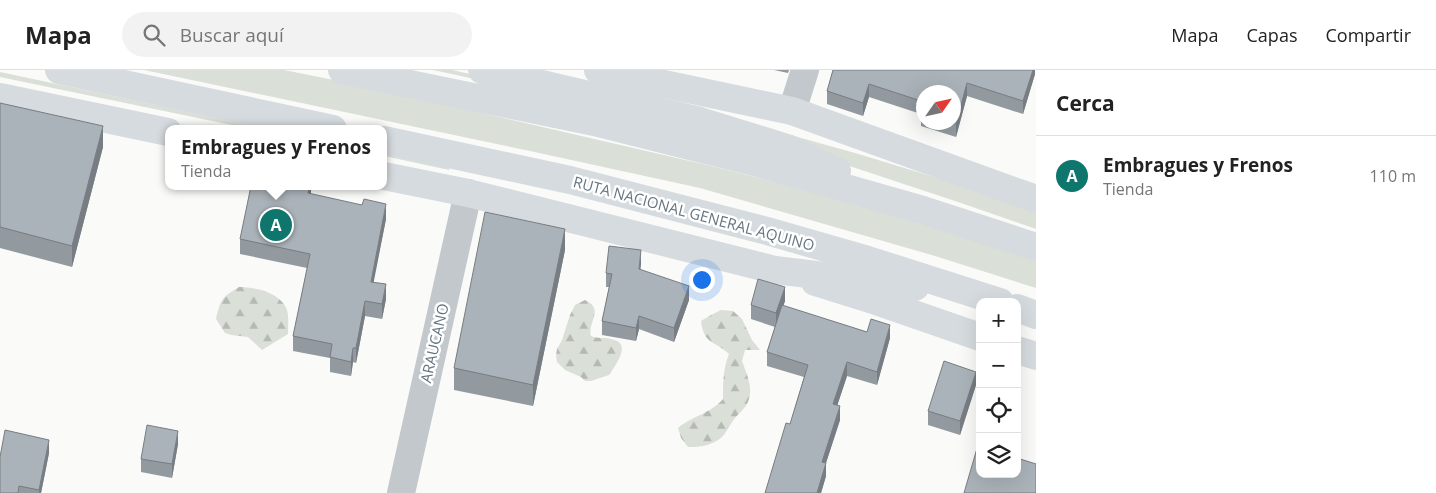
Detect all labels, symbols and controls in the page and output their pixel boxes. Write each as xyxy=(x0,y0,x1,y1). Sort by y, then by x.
search box xyxy=(122,12,472,57)
text: Mapa xyxy=(25,18,92,51)
icon: search xyxy=(140,21,168,49)
text: Buscar aquí xyxy=(180,22,284,48)
text: Mapa xyxy=(1171,23,1219,47)
text: Capas xyxy=(1247,23,1297,47)
text: Compartir xyxy=(1325,23,1411,47)
north arrow xyxy=(916,85,961,130)
text: Cerca xyxy=(1056,89,1115,117)
popup xyxy=(165,125,387,190)
text: Embragues y Frenos xyxy=(181,134,371,160)
text: Embragues y Frenos xyxy=(1103,152,1293,178)
text: Tienda xyxy=(181,160,231,182)
text: A xyxy=(1066,165,1078,187)
text: 110 m xyxy=(1370,165,1416,187)
street label: RUTA NACIONAL GENERAL AQUINO xyxy=(571,171,817,255)
text: Tienda xyxy=(1103,178,1153,200)
pin: A xyxy=(260,206,292,244)
your location xyxy=(689,267,715,293)
map controls xyxy=(976,298,1021,478)
button: + xyxy=(976,298,1021,343)
street label: ARAUCANO xyxy=(415,301,453,385)
button: − xyxy=(976,343,1021,388)
button: locate xyxy=(976,388,1021,433)
button: layers xyxy=(976,433,1021,478)

